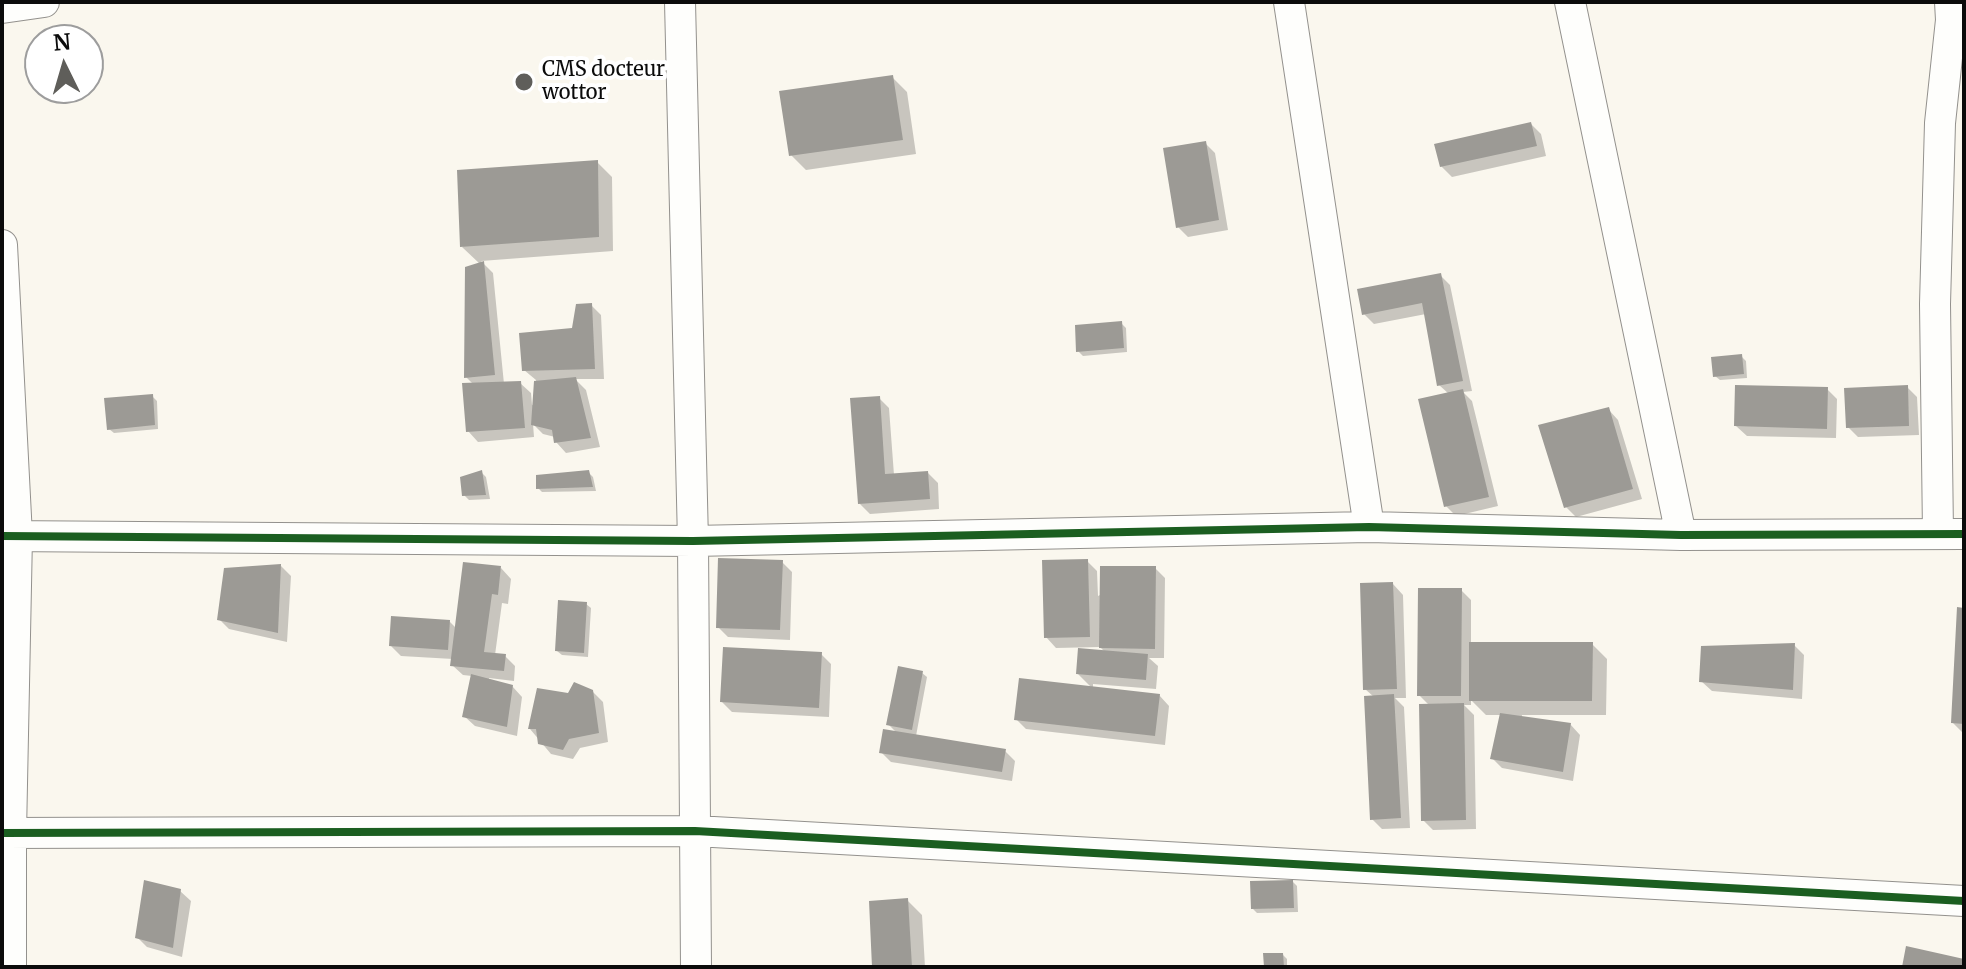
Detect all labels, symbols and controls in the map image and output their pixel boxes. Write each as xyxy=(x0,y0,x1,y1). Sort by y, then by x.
north arrow xyxy=(24,24,104,104)
text: N xyxy=(52,27,72,57)
place label: CMS docteur wottor xyxy=(542,58,665,105)
marker: CMS docteur wottor xyxy=(513,71,535,93)

